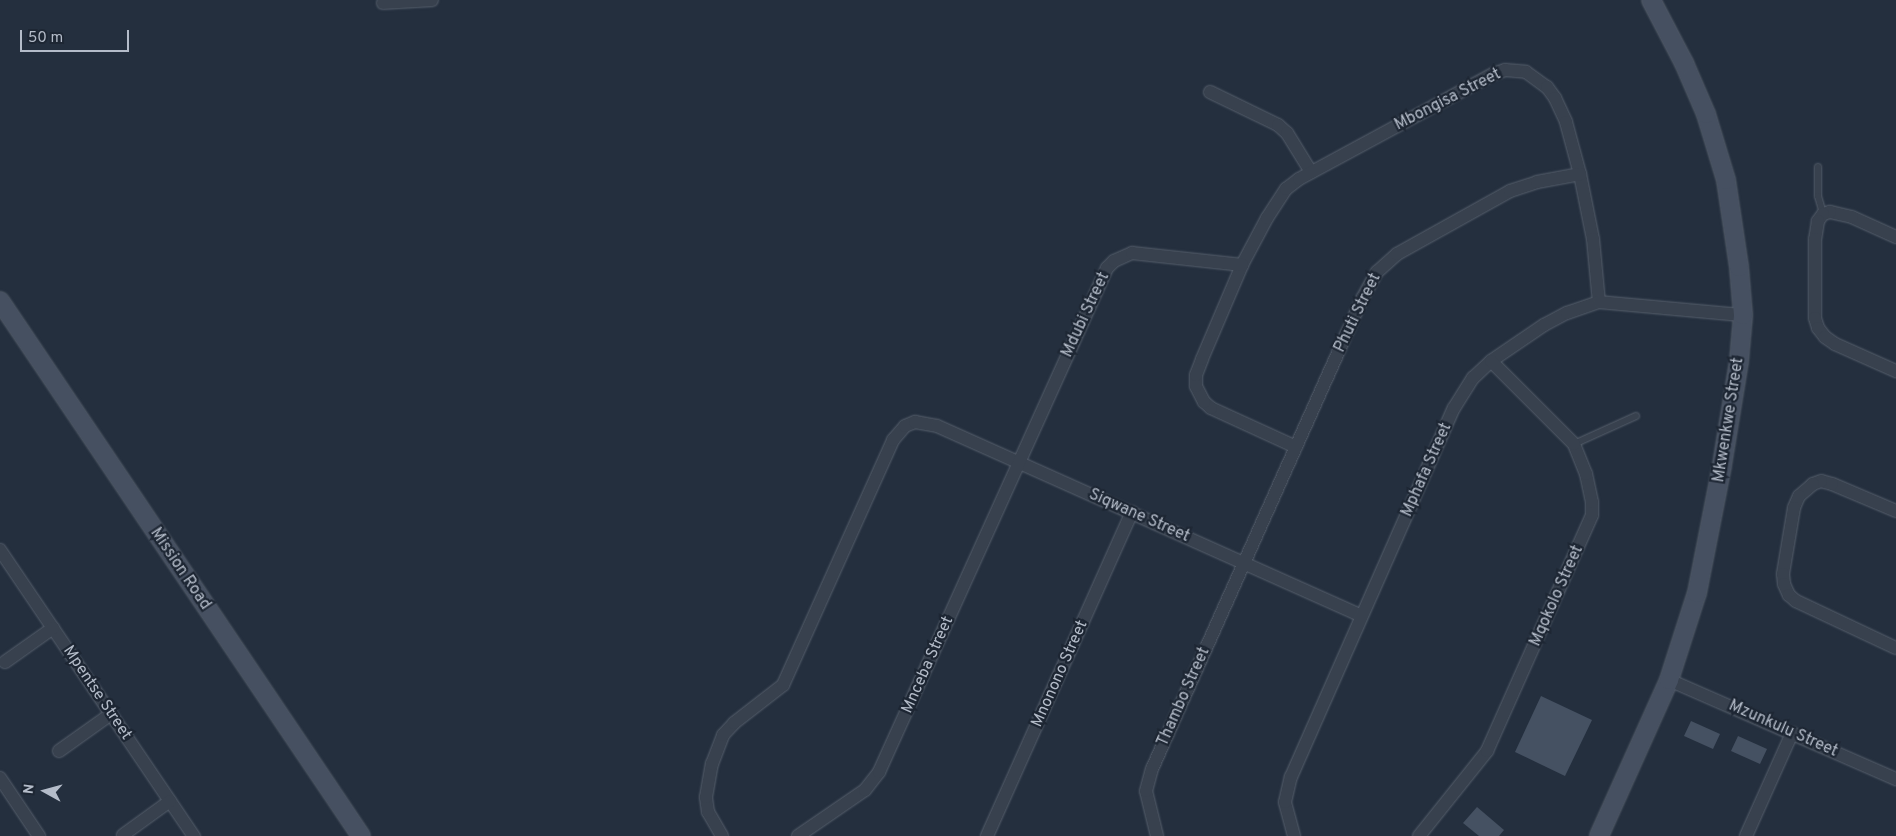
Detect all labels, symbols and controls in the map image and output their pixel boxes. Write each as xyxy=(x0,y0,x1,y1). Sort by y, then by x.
scale bar xyxy=(22,20,131,52)
text: 50 m xyxy=(28,29,63,48)
street label: Mbongisa Street xyxy=(1392,65,1504,135)
street label: Mdubi Street xyxy=(1058,269,1114,361)
street label: Phuti Street xyxy=(1331,270,1385,356)
street label: Mkwenkwe Street xyxy=(1710,356,1748,484)
street label: Mphafa Street xyxy=(1398,420,1456,520)
street label: Siqwane Street xyxy=(1086,485,1192,547)
street label: Mission Road xyxy=(146,524,214,614)
street label: Mqokolo Street xyxy=(1526,542,1588,650)
street label: Mnceba Street xyxy=(898,613,958,717)
street label: Mnonono Street xyxy=(1028,618,1092,730)
street label: Mpentse Street xyxy=(58,642,136,744)
street label: Thambo Street xyxy=(1154,644,1214,750)
street label: Mzunkulu Street xyxy=(1725,696,1841,762)
north arrow xyxy=(20,766,70,816)
text: N xyxy=(21,783,39,795)

